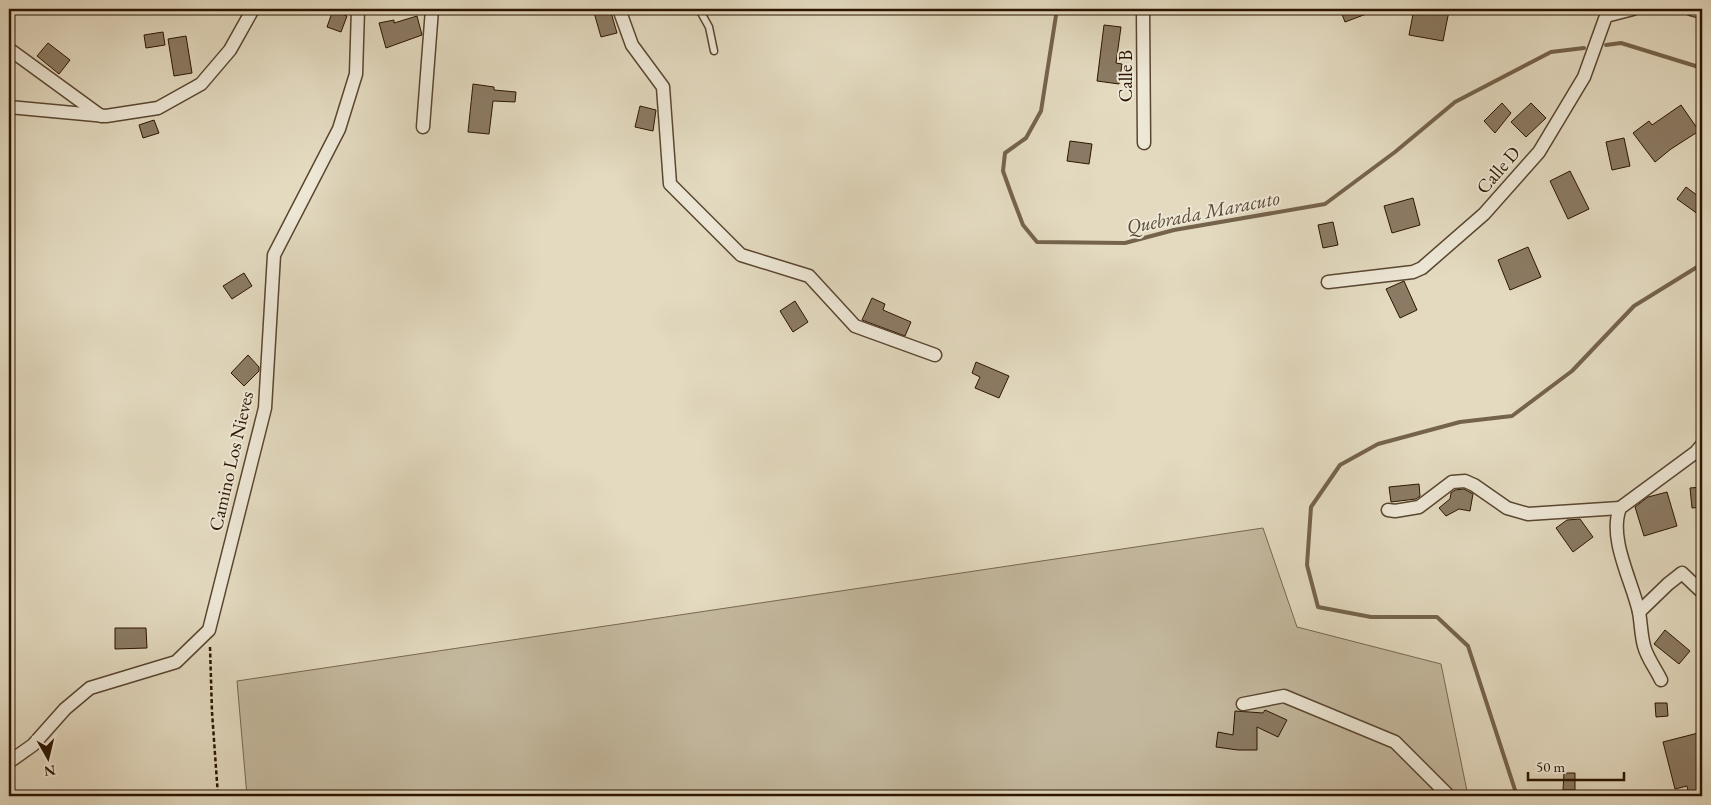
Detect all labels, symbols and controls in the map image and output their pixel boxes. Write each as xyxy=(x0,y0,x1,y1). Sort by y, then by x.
street label: Calle B xyxy=(1113,50,1138,102)
street label: Calle D xyxy=(1470,141,1526,199)
water label: Quebrada Maracuto xyxy=(1124,184,1282,240)
street label: Camino Los Nieves xyxy=(203,389,259,533)
north arrow xyxy=(22,732,72,782)
scale bar xyxy=(1528,750,1625,782)
text: 50 m xyxy=(1536,757,1565,776)
text: N xyxy=(42,761,57,781)

